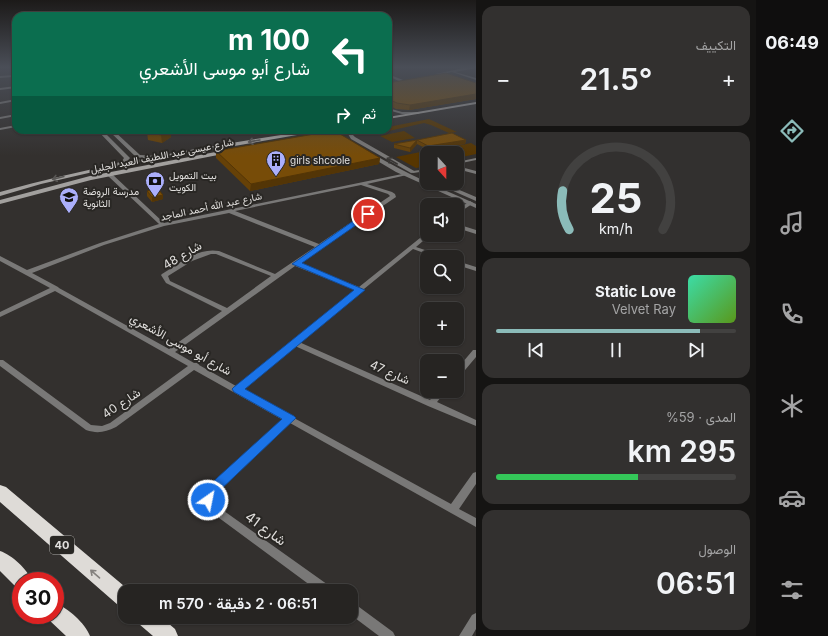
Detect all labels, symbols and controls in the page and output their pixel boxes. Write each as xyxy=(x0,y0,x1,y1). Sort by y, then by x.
text: 100 m xyxy=(228,23,310,57)
icon: left xyxy=(324,28,376,80)
text: 06:49 xyxy=(765,32,819,53)
text: التكييف xyxy=(696,37,736,53)
text: شارع أبو موسى الأشعري xyxy=(139,58,310,79)
text: 21.5° xyxy=(579,61,653,97)
text: − xyxy=(496,66,511,92)
text: + xyxy=(721,66,736,92)
icon: right xyxy=(332,104,354,126)
text: ثم xyxy=(362,104,376,123)
icon: directions xyxy=(778,117,806,145)
street label: شارع عيسى عبد اللطيف العبد الجليل xyxy=(89,135,235,176)
one-way arrow xyxy=(248,138,261,146)
north arrow xyxy=(420,146,464,190)
map controls xyxy=(420,146,464,398)
building icon: girls shcoole xyxy=(265,149,287,177)
place label: girls shcoole xyxy=(290,154,350,166)
one-way arrow xyxy=(386,156,398,164)
place label: بيت التمويل الكويت xyxy=(169,169,217,194)
bank icon: بيت التمويل الكويت xyxy=(144,170,166,198)
text: 25 xyxy=(590,173,642,223)
one-way arrow xyxy=(52,175,65,183)
place label: مدرسة الروضة الثانوية xyxy=(83,185,139,210)
school or university icon: مدرسة الروضة الثانوية xyxy=(58,186,80,214)
street label: شارع عبد الله أحمد الماجد xyxy=(159,189,263,224)
pin xyxy=(351,197,385,231)
button: sound xyxy=(420,198,464,242)
icon: arrive xyxy=(357,203,379,225)
icon: music xyxy=(778,209,806,237)
text: km/h xyxy=(599,220,633,237)
street label: شارع 48 xyxy=(160,238,205,274)
button: search xyxy=(420,250,464,294)
text: Static Love xyxy=(595,282,676,301)
icon: phone xyxy=(778,300,806,328)
text: Velvet Ray xyxy=(612,301,676,317)
button: + xyxy=(420,302,464,346)
street label: شارع أبو موسى الأشعري xyxy=(126,310,234,381)
icon: previous xyxy=(525,339,547,361)
icon: pause xyxy=(605,339,627,361)
icon: next xyxy=(685,339,707,361)
button: − xyxy=(420,354,464,398)
street label: شارع 47 xyxy=(367,357,412,389)
street label: شارع 40 xyxy=(99,385,144,423)
icon: climate xyxy=(778,392,806,420)
text: المدى · 59% xyxy=(666,409,736,425)
text: 295 km xyxy=(628,433,736,469)
position arrow xyxy=(187,479,229,521)
icon: car xyxy=(778,484,806,512)
street label: شارع 41 xyxy=(240,507,290,551)
road number: 40 xyxy=(50,536,74,554)
text: الوصول xyxy=(698,541,736,557)
text: 06:51 xyxy=(656,565,736,601)
one-way arrow xyxy=(90,569,101,578)
speed limit sign: 30 xyxy=(12,572,64,624)
icon: filters xyxy=(778,576,806,604)
text: 06:51 · 2 دقيقة · 570 m xyxy=(159,594,317,613)

